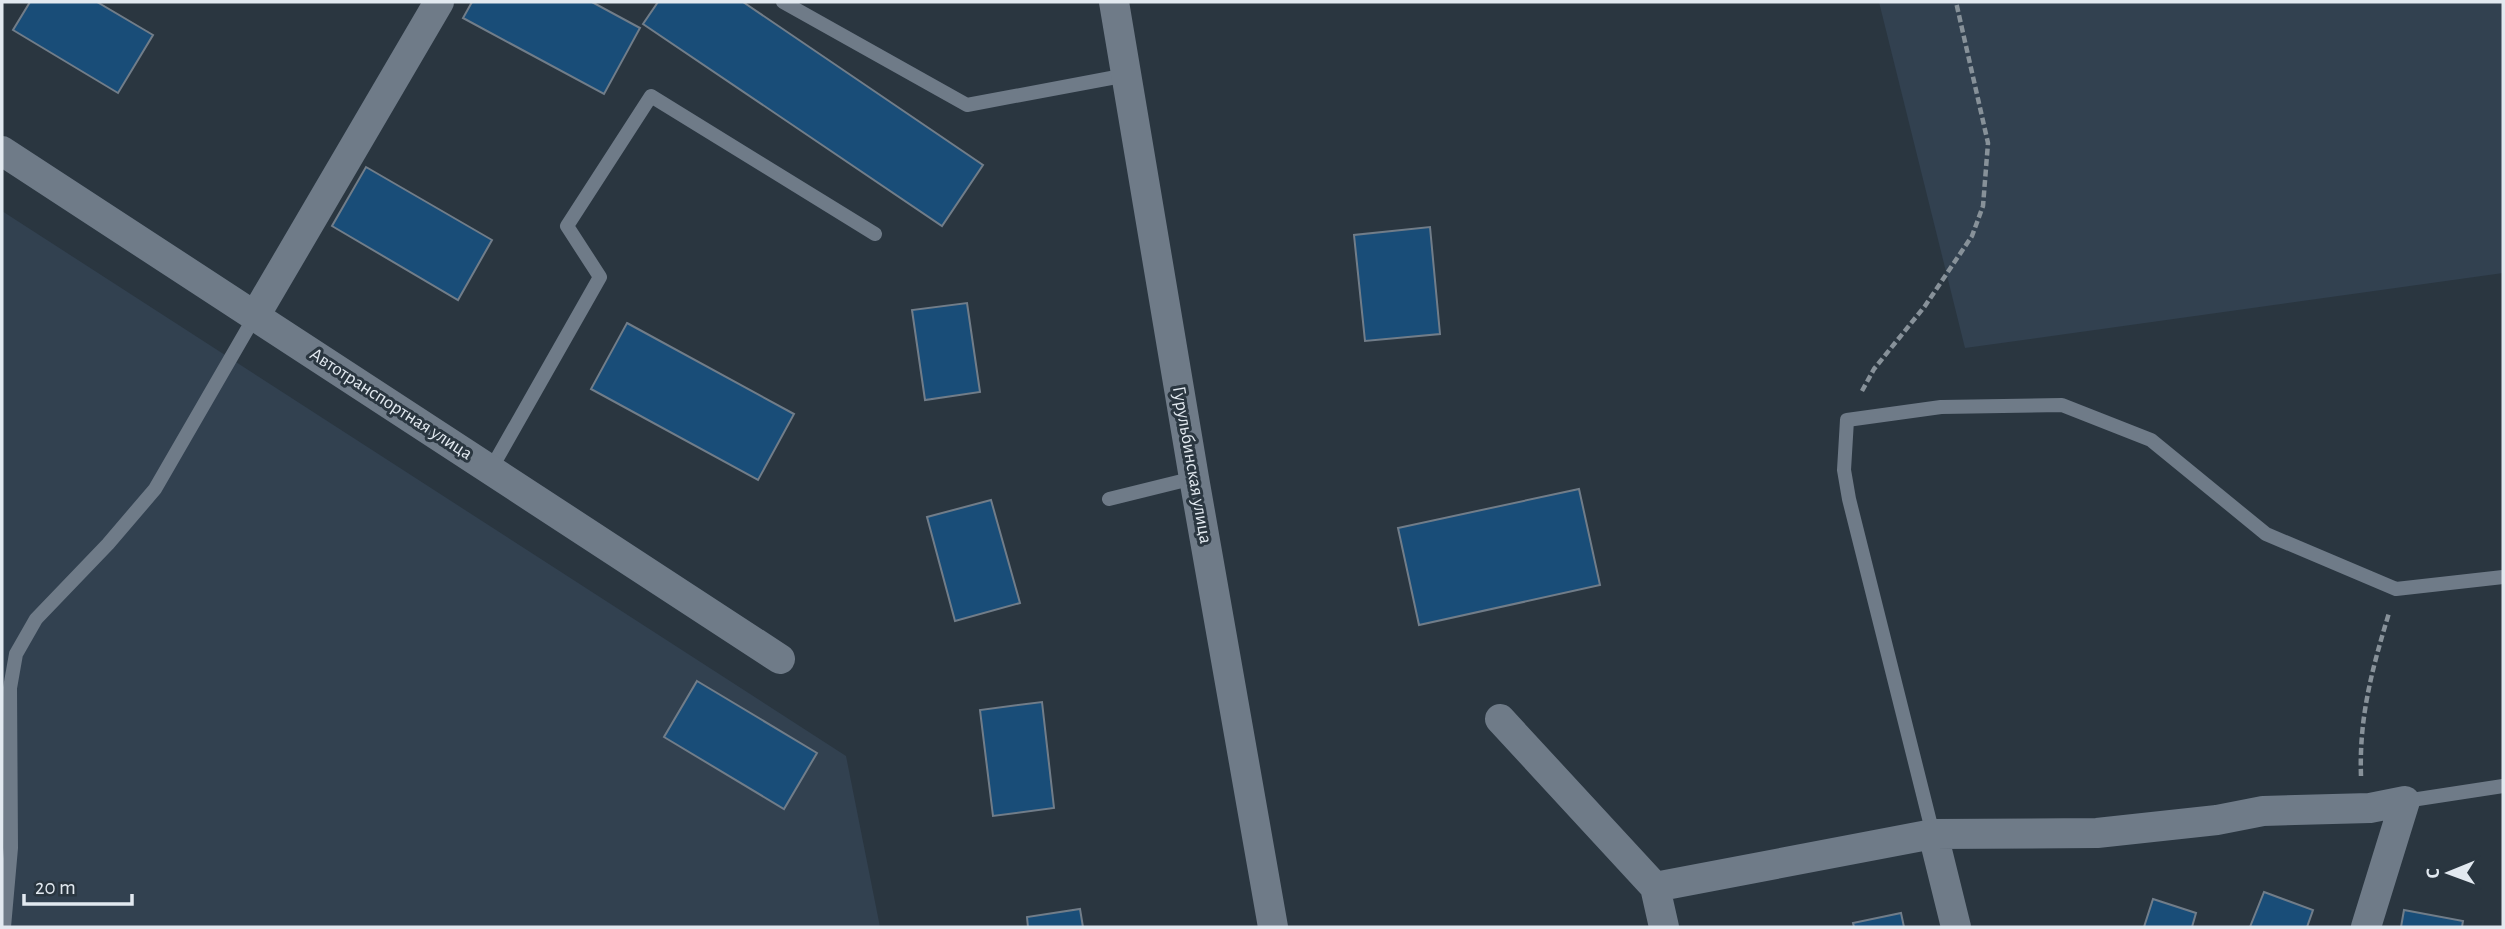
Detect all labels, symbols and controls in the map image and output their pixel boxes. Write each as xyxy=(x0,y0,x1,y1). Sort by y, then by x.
street label: Автотранспортная улица xyxy=(306,344,476,464)
street label: Гурульбинская улица xyxy=(1169,385,1215,546)
north arrow xyxy=(2414,838,2484,908)
scale bar xyxy=(24,862,133,906)
text: С xyxy=(2424,868,2443,879)
text: 20 m xyxy=(35,877,76,898)

